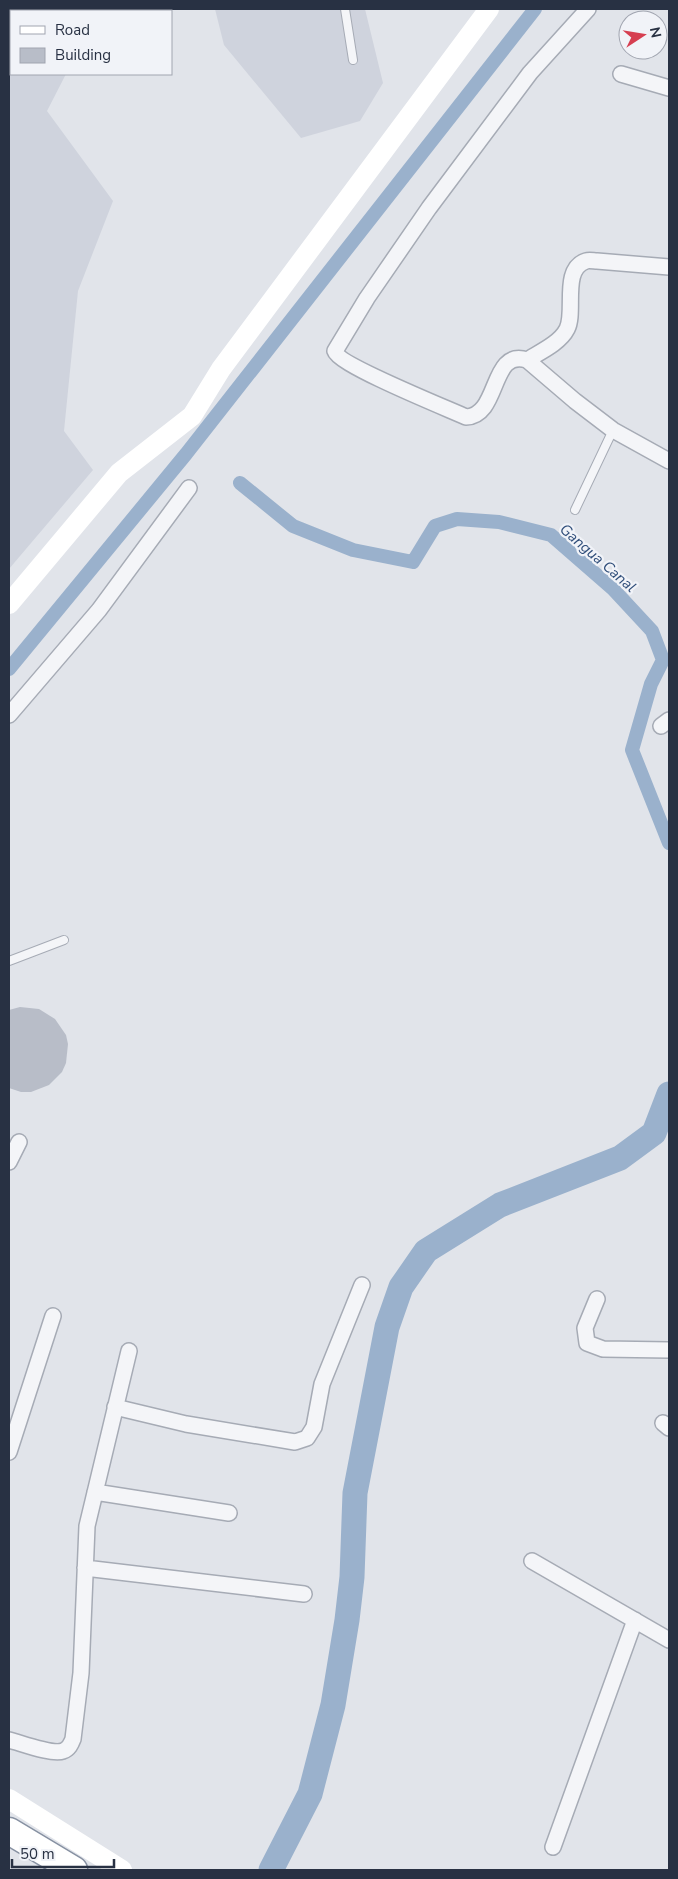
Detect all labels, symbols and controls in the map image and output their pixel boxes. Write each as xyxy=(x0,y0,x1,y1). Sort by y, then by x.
legend xyxy=(10,10,172,75)
north arrow xyxy=(618,10,668,60)
text: Road xyxy=(55,20,90,40)
text: N xyxy=(645,25,666,40)
text: Building xyxy=(55,45,111,65)
water label: Gangua Canal xyxy=(556,519,640,597)
scale bar xyxy=(12,1836,115,1868)
text: 50 m xyxy=(20,1844,55,1864)

